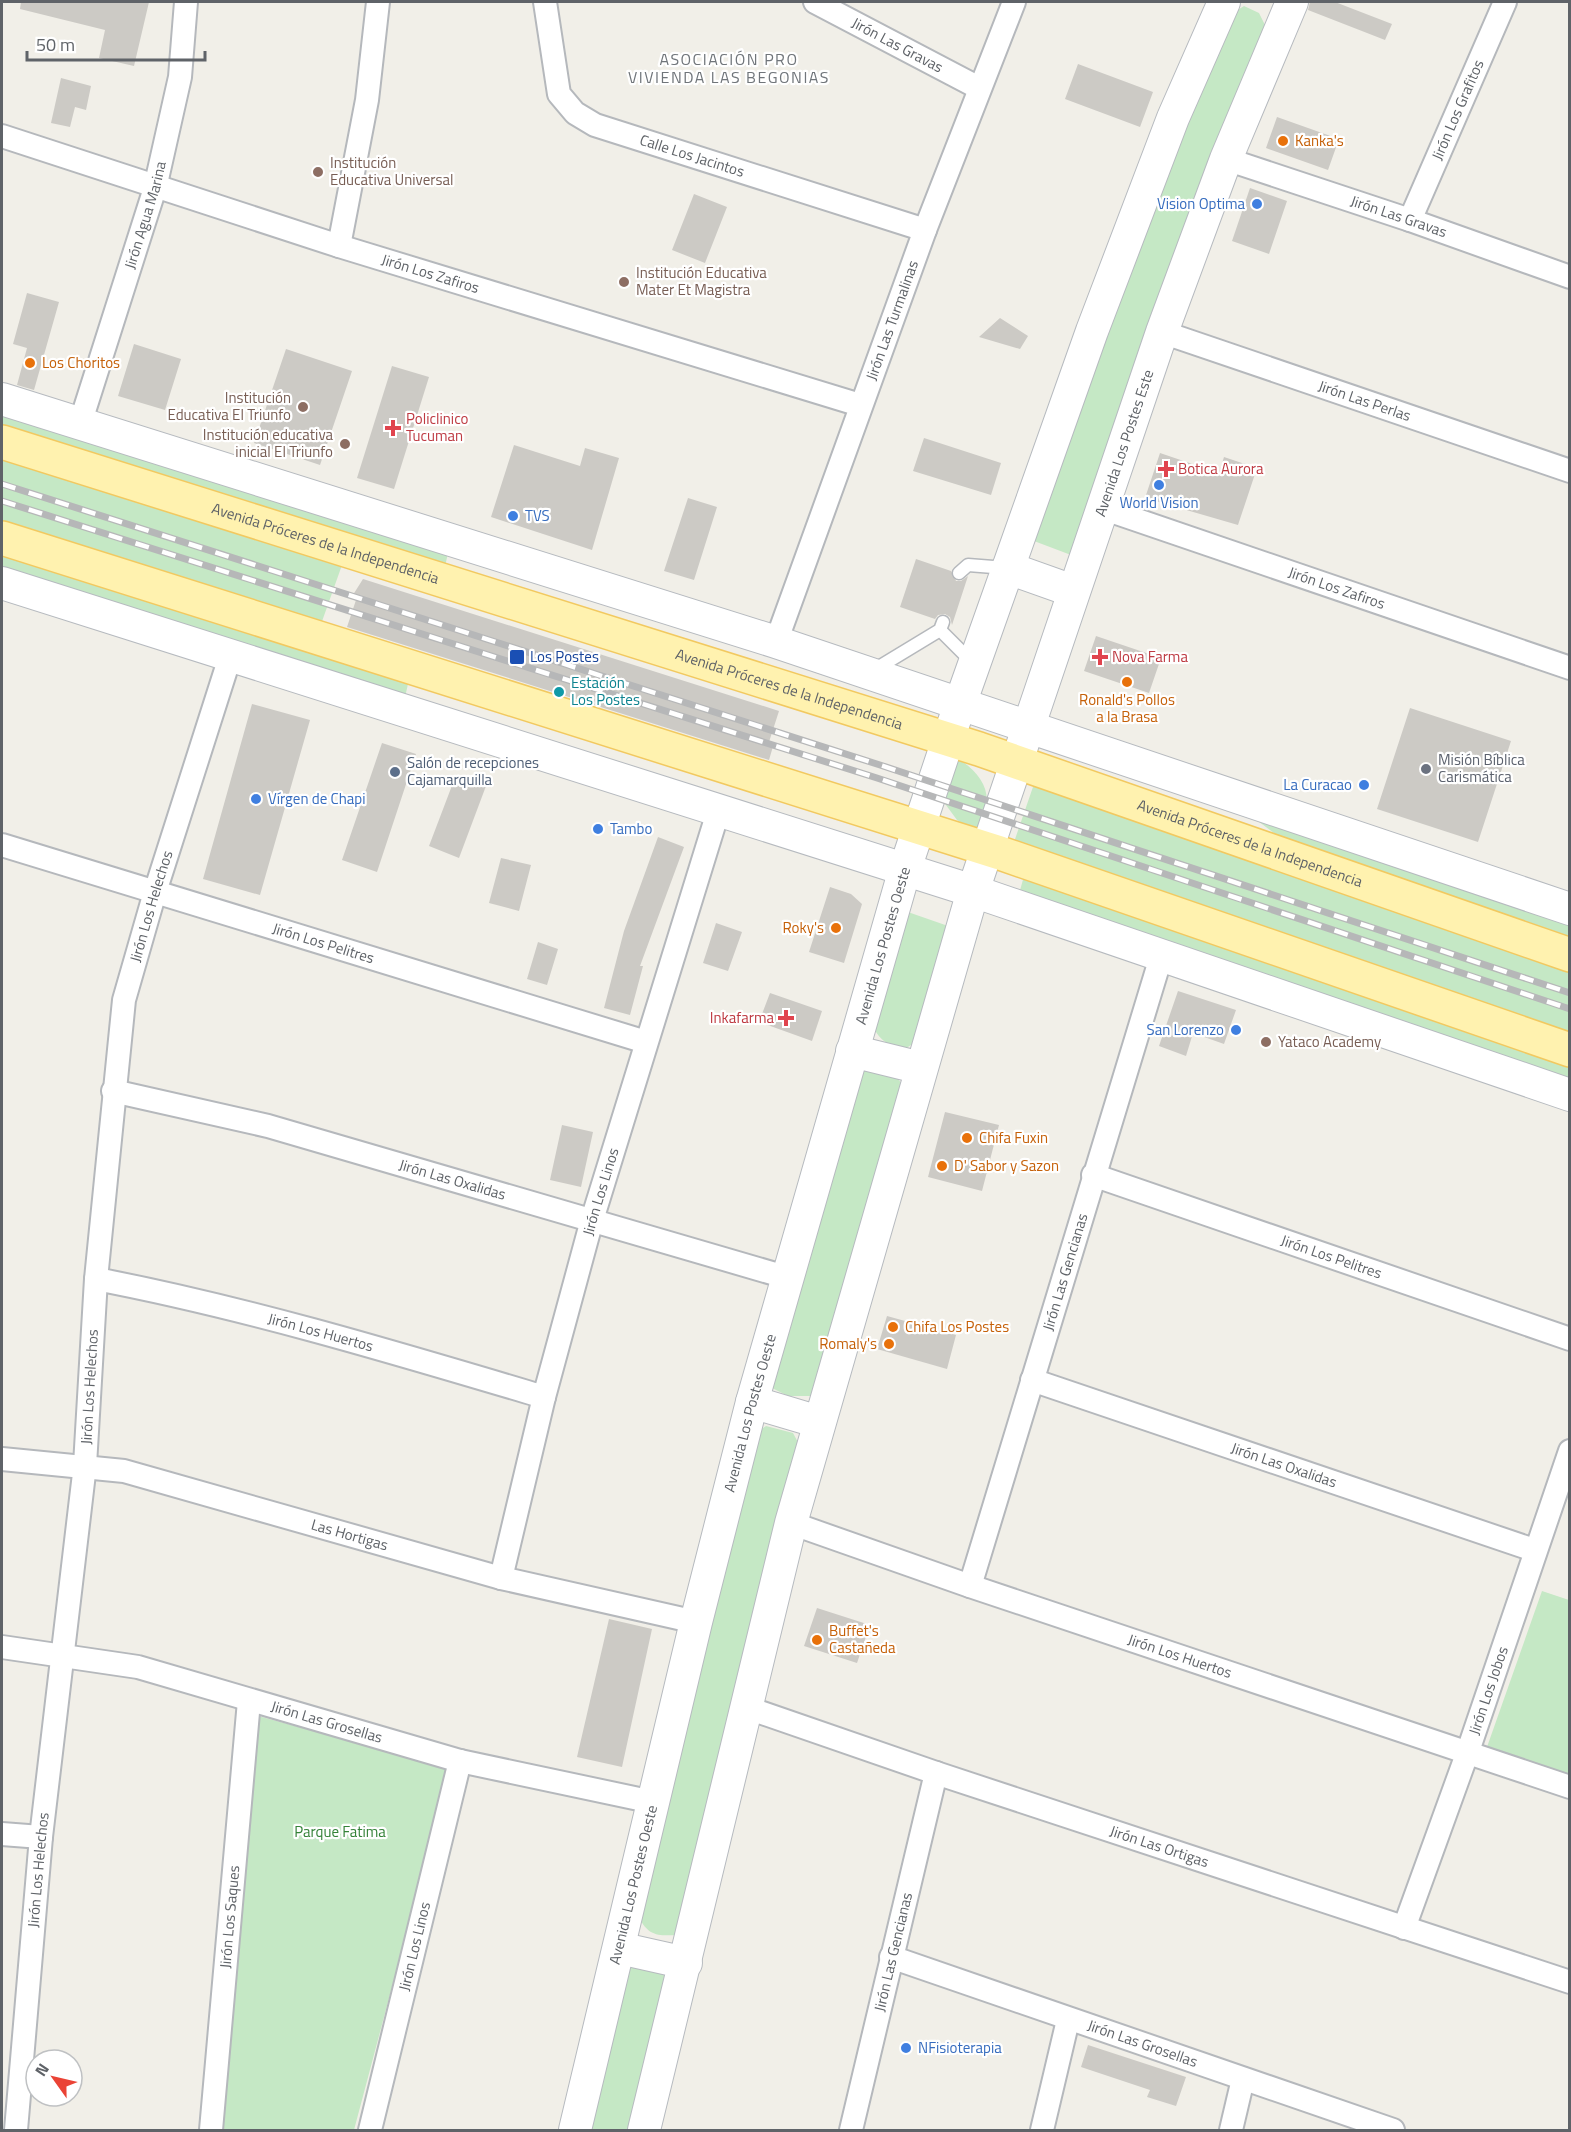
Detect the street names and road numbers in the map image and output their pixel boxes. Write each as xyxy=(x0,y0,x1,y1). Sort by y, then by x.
street label: Jirón Las Gravas xyxy=(848,11,947,78)
street label: Jirón Los Grafitos xyxy=(1425,56,1490,164)
street label: Calle Los Jacintos xyxy=(637,128,747,183)
street label: Jirón Agua Marina xyxy=(118,158,172,272)
street label: Jirón Las Gravas xyxy=(1348,189,1450,243)
street label: Jirón Los Zafiros xyxy=(379,248,482,299)
street label: Jirón Las Turmalinas xyxy=(860,257,924,383)
street label: Avenida Los Postes Este xyxy=(1088,366,1159,520)
street label: Jirón Las Perlas xyxy=(1315,374,1414,427)
street label: Avenida Próceres de la Independencia xyxy=(209,497,443,590)
street label: Jirón Los Zafiros xyxy=(1285,561,1388,615)
street label: Avenida Próceres de la Independencia xyxy=(673,642,906,736)
street label: Avenida Próceres de la Independencia xyxy=(1134,793,1366,893)
street label: Jirón Los Helechos xyxy=(123,847,179,965)
street label: Avenida Los Postes Oeste xyxy=(849,864,916,1027)
street label: Jirón Los Pelitres xyxy=(270,916,377,969)
street label: Jirón Los Linos xyxy=(576,1145,625,1238)
street label: Jirón Las Oxalidas xyxy=(396,1153,509,1206)
street label: Jirón Las Gencianas xyxy=(1036,1210,1094,1334)
street label: Jirón Los Pelitres xyxy=(1278,1228,1385,1284)
street label: Jirón Los Huertos xyxy=(266,1307,376,1357)
street label: Jirón Los Helechos xyxy=(74,1328,104,1445)
street label: Avenida Los Postes Oeste xyxy=(717,1331,782,1495)
street label: Jirón Las Oxalidas xyxy=(1228,1436,1340,1493)
street label: Las Hortigas xyxy=(309,1513,391,1556)
street label: Jirón Los Huertos xyxy=(1125,1628,1235,1684)
street label: Jirón Los Jobos xyxy=(1462,1643,1514,1738)
street label: Jirón Las Grosellas xyxy=(268,1694,385,1749)
street label: Avenida Los Postes Oeste xyxy=(603,1803,663,1967)
street label: Jirón Los Helechos xyxy=(21,1811,55,1928)
street label: Jirón Las Ortigas xyxy=(1107,1819,1212,1873)
street label: Jirón Los Saques xyxy=(213,1864,245,1969)
street label: Jirón Las Gencianas xyxy=(868,1890,918,2014)
street label: Jirón Los Linos xyxy=(392,1899,436,1993)
street label: Jirón Las Grosellas xyxy=(1084,2014,1201,2073)

